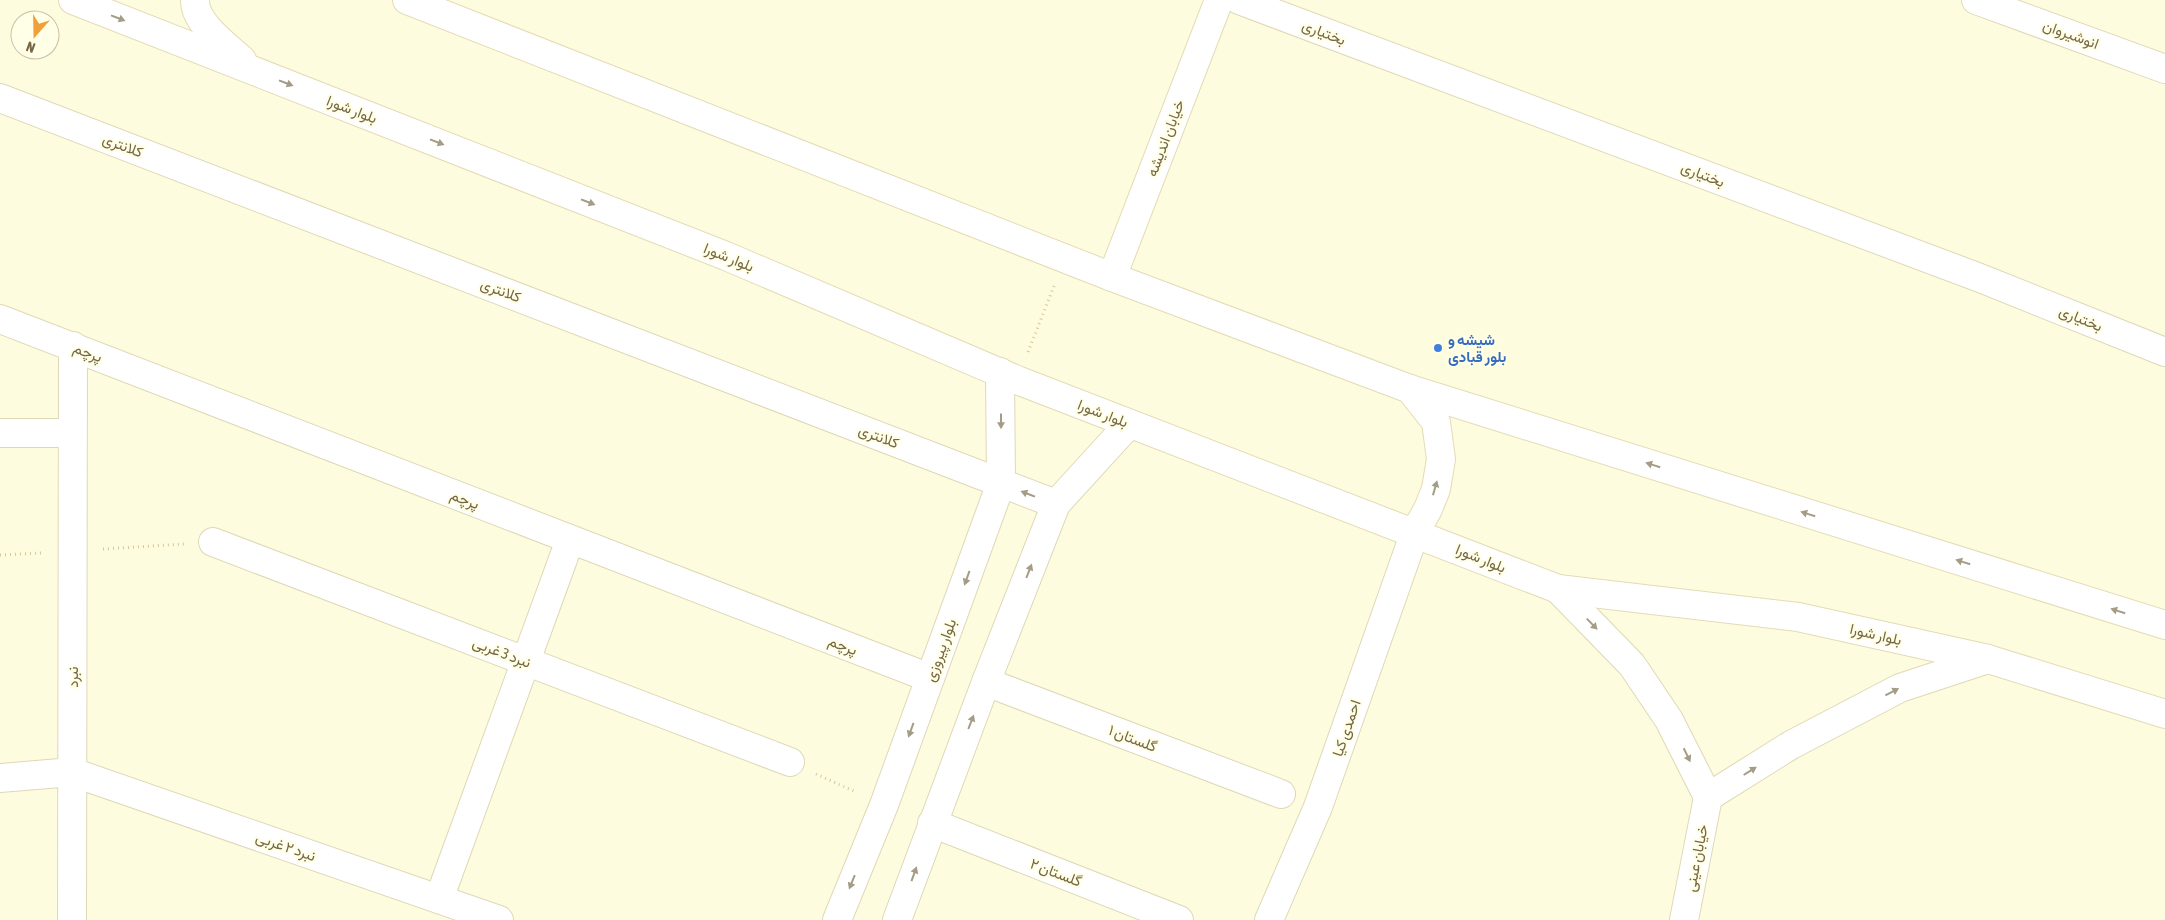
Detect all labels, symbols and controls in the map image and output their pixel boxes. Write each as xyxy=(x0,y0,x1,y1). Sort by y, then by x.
north arrow xyxy=(10,10,60,60)
one-way arrow xyxy=(111,14,126,22)
street label: بختیاری xyxy=(1299,16,1348,50)
street label: انوشیروان xyxy=(2040,16,2101,53)
text: N xyxy=(24,38,37,56)
one-way arrow xyxy=(279,79,294,87)
street label: بلوار شورا xyxy=(324,92,380,127)
street label: خیابان اندیشه xyxy=(1143,97,1188,179)
street label: کلانتری xyxy=(100,130,146,162)
one-way arrow xyxy=(430,139,444,147)
street label: بختیاری xyxy=(1678,158,1727,192)
one-way arrow xyxy=(581,198,595,206)
street label: بلوار شورا xyxy=(701,239,757,276)
street label: کلانتری xyxy=(478,275,524,307)
street label: بختیاری xyxy=(2056,302,2105,336)
place label: شیشه و بلور قبادی xyxy=(1448,331,1506,366)
street label: پرچم xyxy=(71,339,105,367)
marker: شیشه و بلور قبادی xyxy=(1432,342,1444,354)
street label: بلوار شورا xyxy=(1075,396,1131,431)
one-way arrow xyxy=(997,413,1005,429)
street label: کلانتری xyxy=(856,421,902,453)
one-way arrow xyxy=(1646,461,1661,468)
one-way arrow xyxy=(1431,481,1439,496)
street label: پرچم xyxy=(448,486,482,514)
one-way arrow xyxy=(1021,489,1035,497)
one-way arrow xyxy=(1801,509,1816,517)
street label: بلوار شورا xyxy=(1453,540,1509,577)
one-way arrow xyxy=(1956,558,1971,565)
one-way arrow xyxy=(1026,563,1034,578)
one-way arrow xyxy=(963,570,970,585)
one-way arrow xyxy=(2111,606,2126,614)
street label: بلوار پیروزی xyxy=(921,616,961,684)
one-way arrow xyxy=(1586,618,1598,630)
street label: بلوار شورا xyxy=(1848,620,1904,649)
street label: پرچم xyxy=(826,632,860,660)
street label: نبرد 3 غربی xyxy=(470,633,534,673)
street label: نبرد xyxy=(64,666,82,688)
one-way arrow xyxy=(1885,688,1899,696)
street label: احمدی کیا xyxy=(1328,697,1365,759)
one-way arrow xyxy=(967,715,975,729)
street label: گلستان ۱ xyxy=(1106,721,1160,756)
one-way arrow xyxy=(907,723,915,738)
one-way arrow xyxy=(1683,747,1691,762)
one-way arrow xyxy=(1743,766,1756,775)
street label: خیابان عینی xyxy=(1681,823,1713,893)
street label: نبرد ۲ غربی xyxy=(253,828,318,866)
street label: گلستان ۲ xyxy=(1027,854,1084,891)
one-way arrow xyxy=(910,866,918,881)
one-way arrow xyxy=(848,875,856,889)

